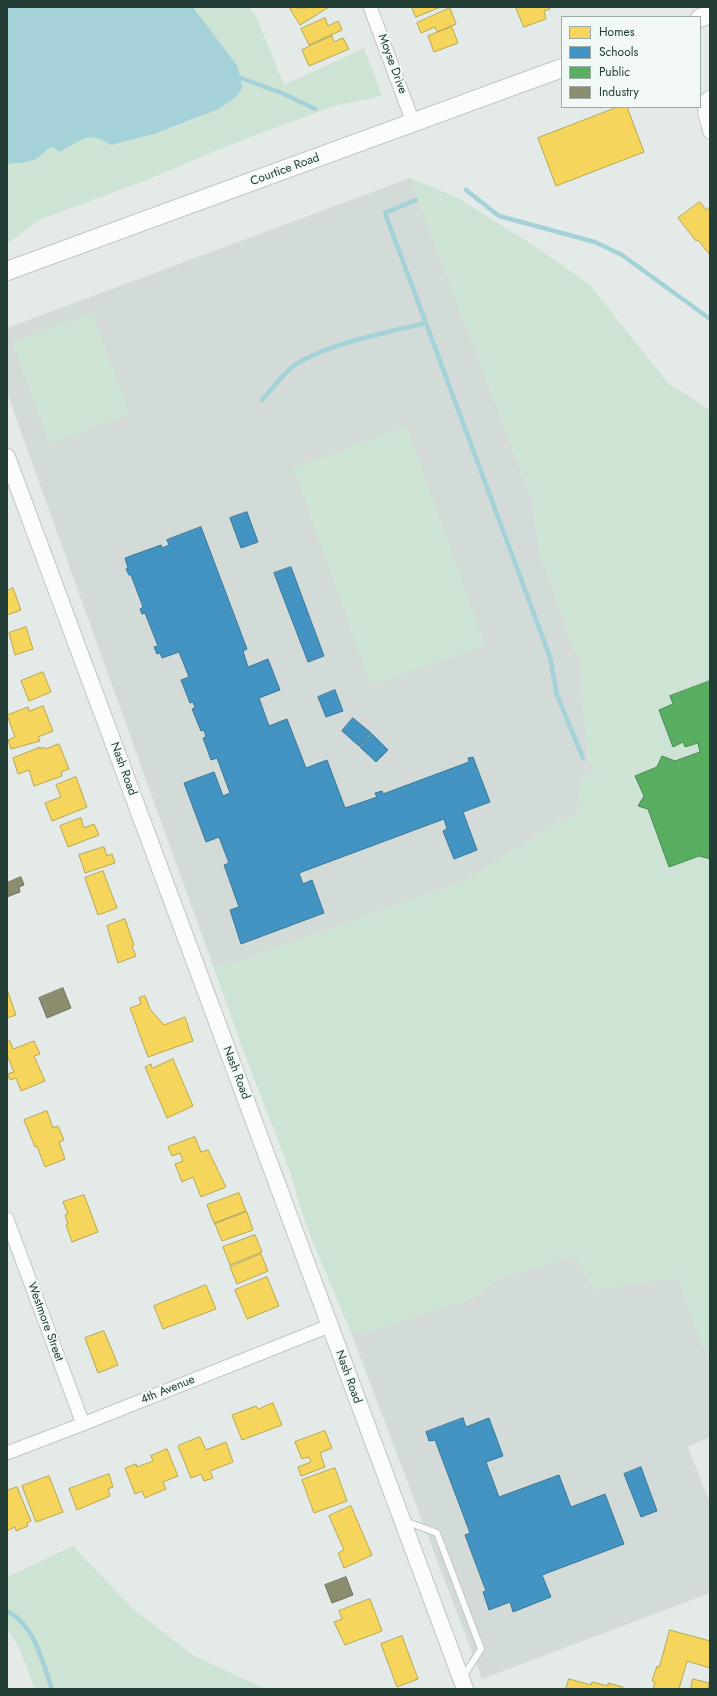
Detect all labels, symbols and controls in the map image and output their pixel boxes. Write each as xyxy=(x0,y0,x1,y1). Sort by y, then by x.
legend xyxy=(561,16,701,108)
text: Homes xyxy=(599,23,635,41)
street label: Moyse Drive xyxy=(375,32,409,96)
text: Schools xyxy=(599,43,638,61)
text: Public xyxy=(599,63,630,81)
text: Industry xyxy=(599,83,639,101)
street label: Courtice Road xyxy=(248,151,322,189)
street label: Nash Road xyxy=(107,740,139,798)
street label: Nash Road xyxy=(219,1044,253,1102)
street label: Westmore Street xyxy=(24,1281,66,1363)
street label: Nash Road xyxy=(332,1348,364,1406)
street label: 4th Avenue xyxy=(139,1373,197,1407)

